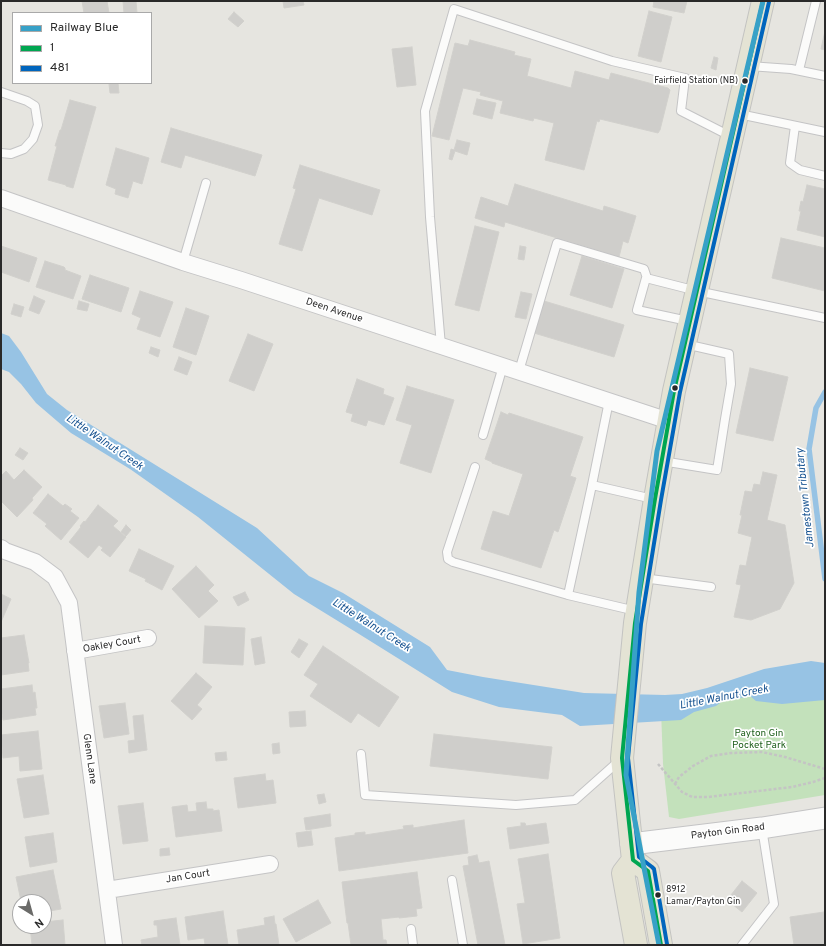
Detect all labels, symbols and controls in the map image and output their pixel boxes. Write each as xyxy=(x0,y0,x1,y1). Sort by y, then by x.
legend xyxy=(12,12,152,84)
text: Railway Blue xyxy=(50,20,118,36)
text: 1 xyxy=(50,40,54,56)
text: 481 xyxy=(50,60,69,76)
place label: Fairfield Station (NB) xyxy=(654,76,738,86)
marker: Fairfield Station (NB) xyxy=(740,76,750,86)
street label: Deen Avenue xyxy=(304,296,364,326)
unlabelled marker xyxy=(670,383,680,393)
water label: Little Walnut Creek xyxy=(63,412,145,474)
water label: Jamestown Tributary xyxy=(794,448,818,548)
water label: Little Walnut Creek xyxy=(329,597,413,655)
street label: Oakley Court xyxy=(82,634,142,656)
water label: Little Walnut Creek xyxy=(679,683,769,713)
park label: Payton Gin Pocket Park xyxy=(732,728,786,752)
street label: Glenn Lane xyxy=(80,733,98,785)
street label: Payton Gin Road xyxy=(690,822,766,842)
street label: Jan Court xyxy=(165,868,211,886)
place label: 8912 Lamar/Payton Gin xyxy=(666,885,740,906)
marker: 8912 Lamar/Payton Gin xyxy=(653,890,663,900)
north arrow xyxy=(12,894,52,934)
text: N xyxy=(31,915,46,931)

